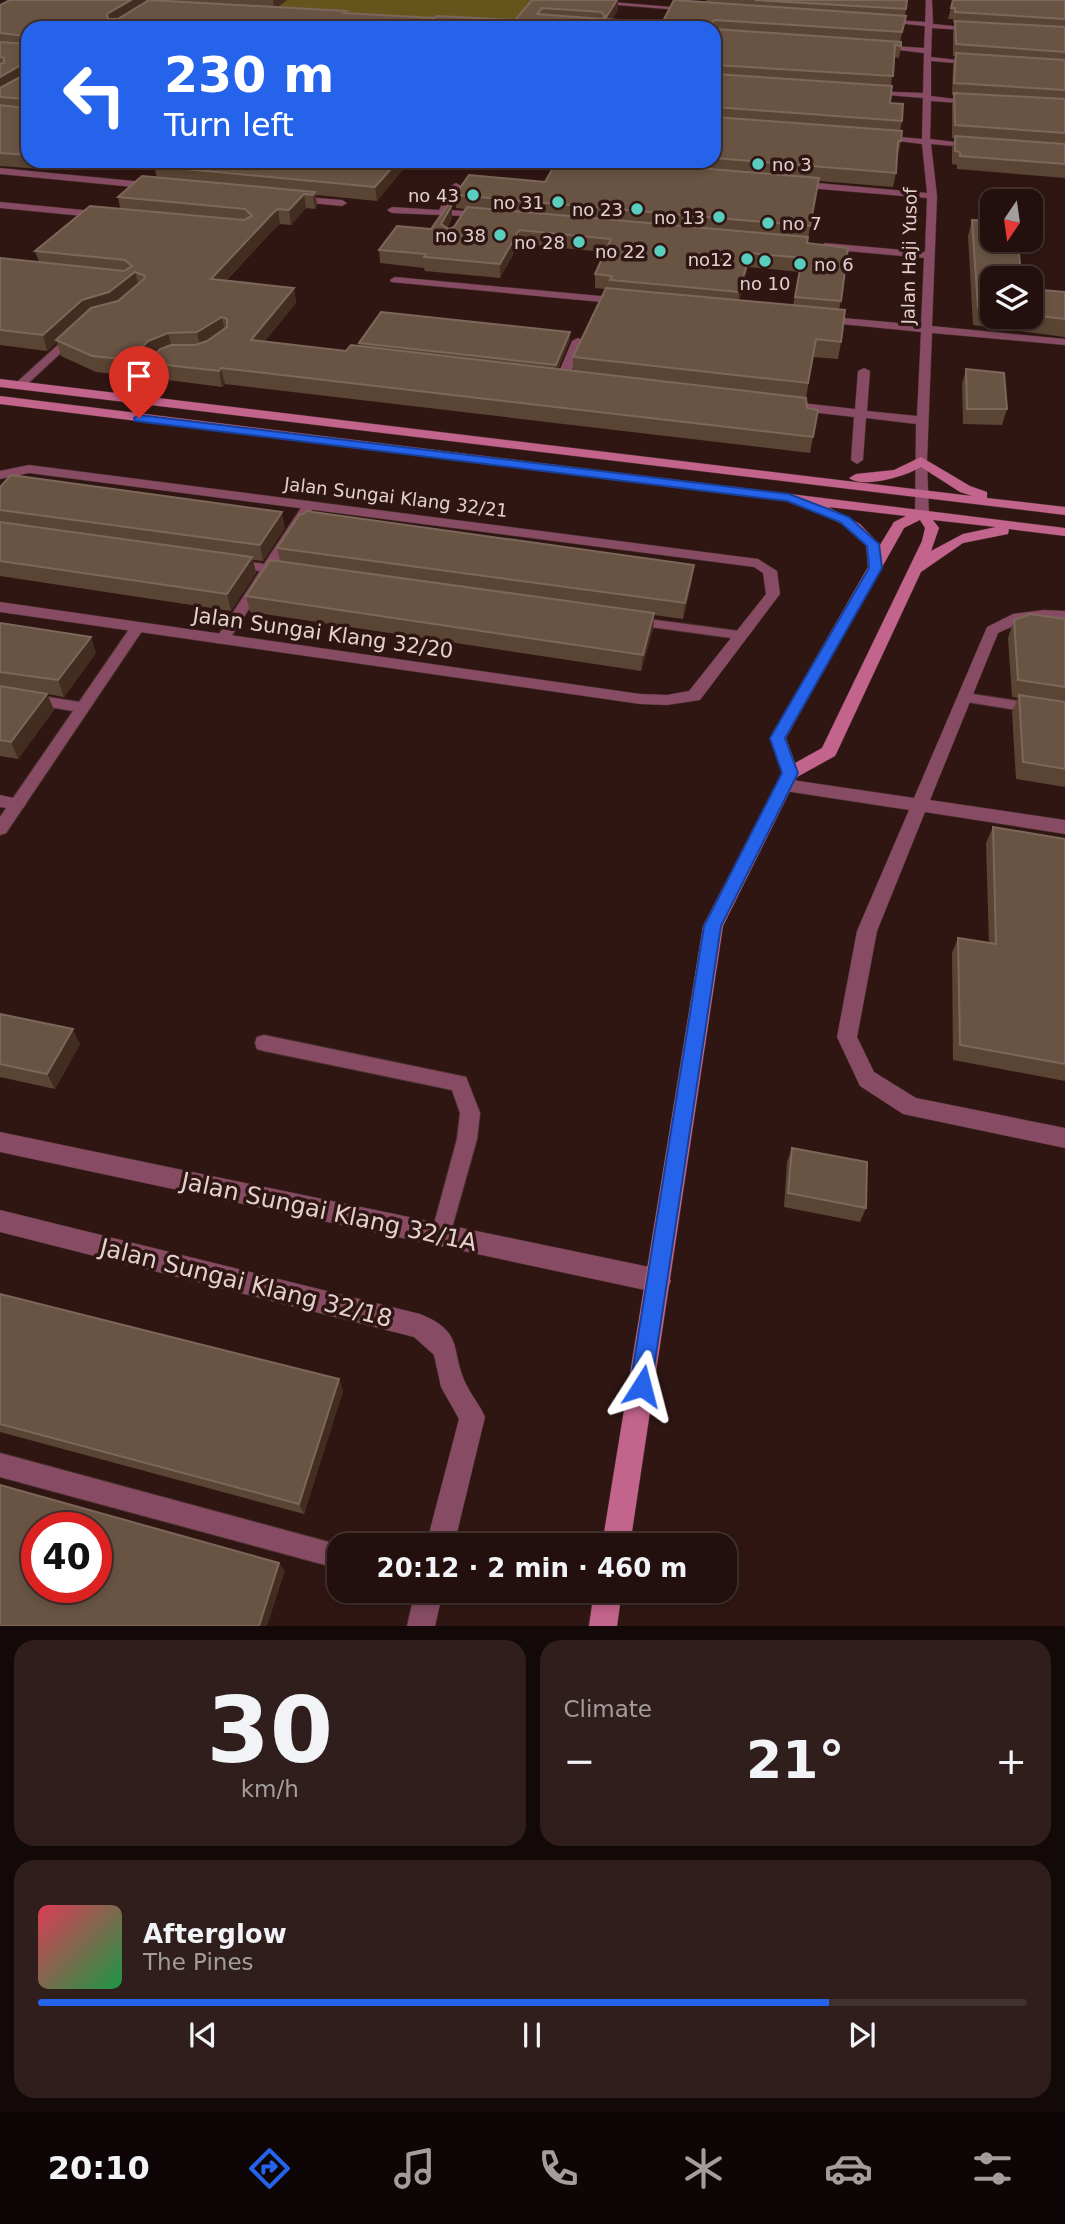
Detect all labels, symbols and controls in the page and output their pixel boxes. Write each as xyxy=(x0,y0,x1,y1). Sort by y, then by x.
text: 230 m xyxy=(164,47,334,104)
icon: left xyxy=(49,49,140,140)
text: Turn left xyxy=(164,106,294,144)
place label: no 3 xyxy=(772,154,812,175)
marker: no 3 xyxy=(750,156,766,172)
place label: no 43 xyxy=(408,185,459,206)
marker: no 43 xyxy=(465,187,481,203)
street label: Jalan Haji Yusof xyxy=(897,187,921,326)
north arrow xyxy=(980,189,1043,252)
map controls xyxy=(980,189,1043,329)
place label: no 31 xyxy=(493,192,544,213)
marker: no 31 xyxy=(550,194,566,210)
place label: no 23 xyxy=(572,199,623,220)
marker: no 23 xyxy=(629,201,645,217)
place label: no 13 xyxy=(654,207,705,228)
marker: no 13 xyxy=(711,209,727,225)
place label: no 7 xyxy=(782,213,822,234)
marker: no 7 xyxy=(760,215,776,231)
place label: no 38 xyxy=(435,225,486,246)
marker: no 38 xyxy=(492,227,508,243)
place label: no 28 xyxy=(514,232,565,253)
marker: no 28 xyxy=(571,234,587,250)
place label: no 22 xyxy=(595,241,646,262)
marker: no 22 xyxy=(652,243,668,259)
place label: no12 xyxy=(688,249,733,270)
marker: no12 xyxy=(739,251,755,267)
marker: no 10 xyxy=(757,253,773,269)
place label: no 6 xyxy=(814,254,854,275)
marker: no 6 xyxy=(792,256,808,272)
button: layers xyxy=(980,266,1043,329)
place label: no 10 xyxy=(739,273,791,294)
pin xyxy=(109,346,169,418)
icon: arrive xyxy=(120,357,158,395)
street label: Jalan Sungai Klang 32/21 xyxy=(282,473,509,521)
street label: Jalan Sungai Klang 32/20 xyxy=(189,603,455,663)
street label: Jalan Sungai Klang 32/1A xyxy=(177,1167,480,1257)
street label: Jalan Sungai Klang 32/18 xyxy=(95,1233,395,1333)
position arrow xyxy=(605,1349,679,1423)
speed limit sign: 40 xyxy=(21,1512,112,1603)
text: 20:12 · 2 min · 460 m xyxy=(377,1553,687,1583)
text: 30 xyxy=(206,1678,333,1783)
text: Climate xyxy=(564,1696,652,1722)
text: 21° xyxy=(746,1730,844,1790)
text: − xyxy=(564,1739,595,1783)
text: + xyxy=(995,1739,1027,1783)
text: km/h xyxy=(241,1776,299,1802)
text: Afterglow xyxy=(143,1919,287,1949)
text: The Pines xyxy=(143,1949,254,1975)
icon: previous xyxy=(184,2016,222,2054)
icon: pause xyxy=(513,2016,551,2054)
icon: next xyxy=(843,2016,881,2054)
icon: directions xyxy=(245,2144,294,2193)
icon: music xyxy=(390,2144,439,2193)
icon: phone xyxy=(534,2144,583,2193)
icon: climate xyxy=(679,2144,728,2193)
icon: car xyxy=(824,2144,873,2193)
icon: filters xyxy=(968,2144,1017,2193)
text: 20:10 xyxy=(48,2149,150,2187)

